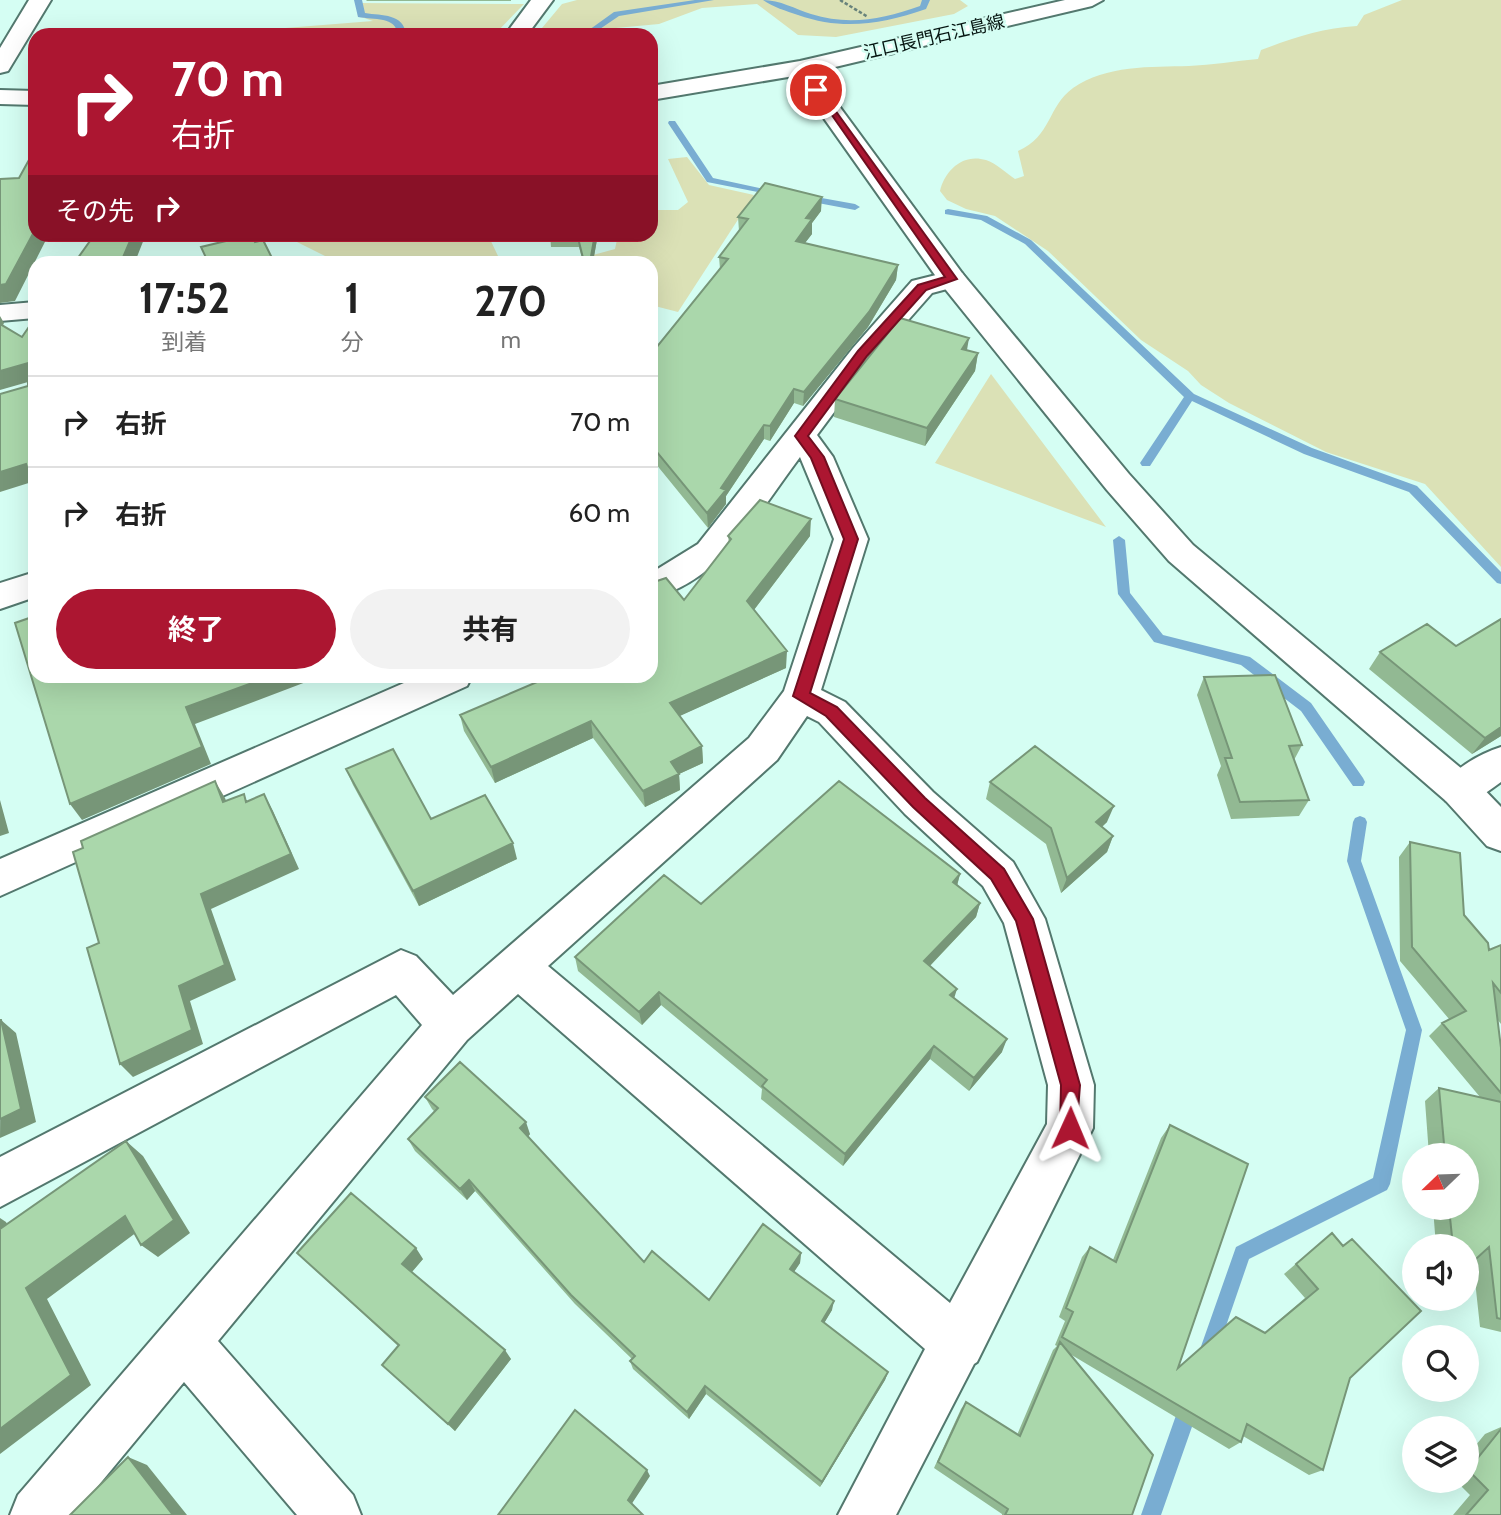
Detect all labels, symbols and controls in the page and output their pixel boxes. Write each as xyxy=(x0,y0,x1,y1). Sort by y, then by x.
street label: 江口長門石江島線 xyxy=(861,10,1007,64)
text: 70 m xyxy=(171,49,284,108)
icon: right xyxy=(56,56,147,147)
pin xyxy=(786,60,846,120)
icon: arrive xyxy=(797,71,835,109)
text: 右折 xyxy=(171,115,235,154)
icon: right xyxy=(148,189,186,227)
text: その先 xyxy=(56,195,134,227)
text: 17:52 xyxy=(139,272,230,324)
text: 1 xyxy=(344,272,360,324)
text: 270 xyxy=(474,275,547,327)
text: m xyxy=(501,326,521,354)
text: 到着 xyxy=(161,328,207,356)
text: 分 xyxy=(341,328,364,356)
icon: right xyxy=(56,403,94,441)
text: 70 m xyxy=(570,406,630,438)
text: 右折 xyxy=(115,408,167,440)
icon: right xyxy=(56,494,94,532)
text: 60 m xyxy=(568,497,630,529)
text: 右折 xyxy=(115,499,167,531)
button: 終了 xyxy=(56,589,336,669)
button: 共有 xyxy=(350,589,630,669)
position arrow xyxy=(1033,1091,1107,1165)
north arrow xyxy=(1402,1143,1479,1220)
map controls xyxy=(1402,1143,1479,1493)
button: sound xyxy=(1402,1234,1479,1311)
button: search xyxy=(1402,1325,1479,1402)
button: layers xyxy=(1402,1416,1479,1493)

